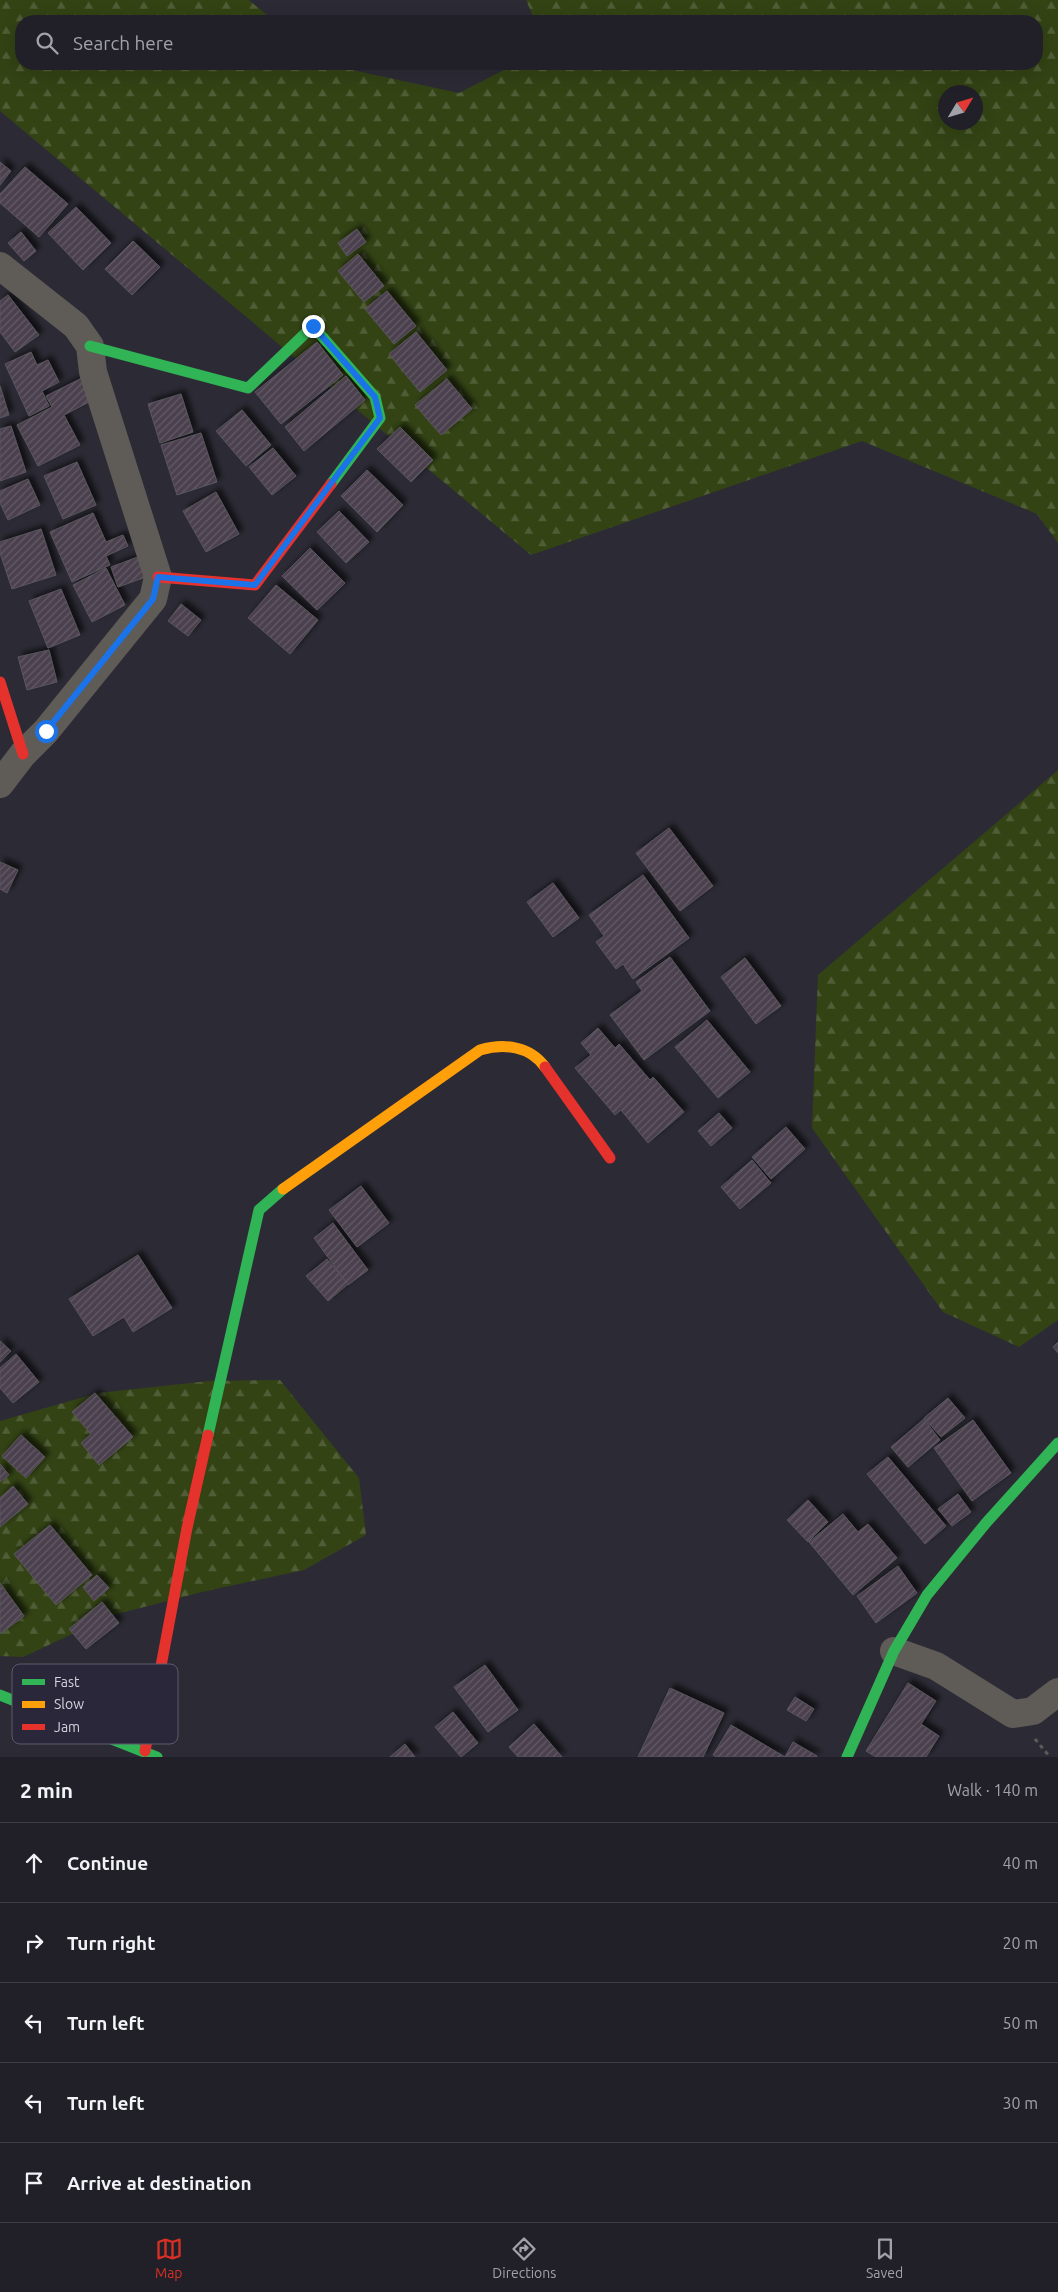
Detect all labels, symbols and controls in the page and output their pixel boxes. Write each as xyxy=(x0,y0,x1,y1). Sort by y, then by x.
search box xyxy=(15,15,1043,70)
icon: search xyxy=(33,29,61,57)
text: Search here xyxy=(73,32,173,54)
north arrow xyxy=(938,85,983,130)
route end xyxy=(302,315,325,338)
route start xyxy=(35,720,58,743)
legend xyxy=(12,1664,178,1744)
text: Fast xyxy=(54,1674,80,1690)
text: Slow xyxy=(54,1696,84,1712)
text: Jam xyxy=(54,1719,80,1735)
text: 2 min xyxy=(20,1778,73,1802)
text: Walk · 140 m xyxy=(947,1781,1038,1799)
icon: ahead xyxy=(20,1849,48,1877)
text: Continue xyxy=(67,1852,148,1874)
text: 40 m xyxy=(1002,1854,1038,1872)
icon: right xyxy=(20,1929,48,1957)
text: Turn right xyxy=(67,1932,155,1954)
text: 20 m xyxy=(1002,1934,1038,1952)
icon: left xyxy=(20,2009,48,2037)
text: Turn left xyxy=(67,2012,145,2034)
text: 50 m xyxy=(1002,2014,1038,2032)
icon: left xyxy=(20,2089,48,2117)
text: Turn left xyxy=(67,2092,145,2114)
text: 30 m xyxy=(1002,2094,1038,2112)
icon: arrive xyxy=(20,2169,48,2197)
text: Arrive at destination xyxy=(67,2172,252,2194)
tab: Map xyxy=(155,2235,183,2281)
tab: Directions xyxy=(492,2235,556,2281)
tab: Saved xyxy=(866,2235,903,2281)

